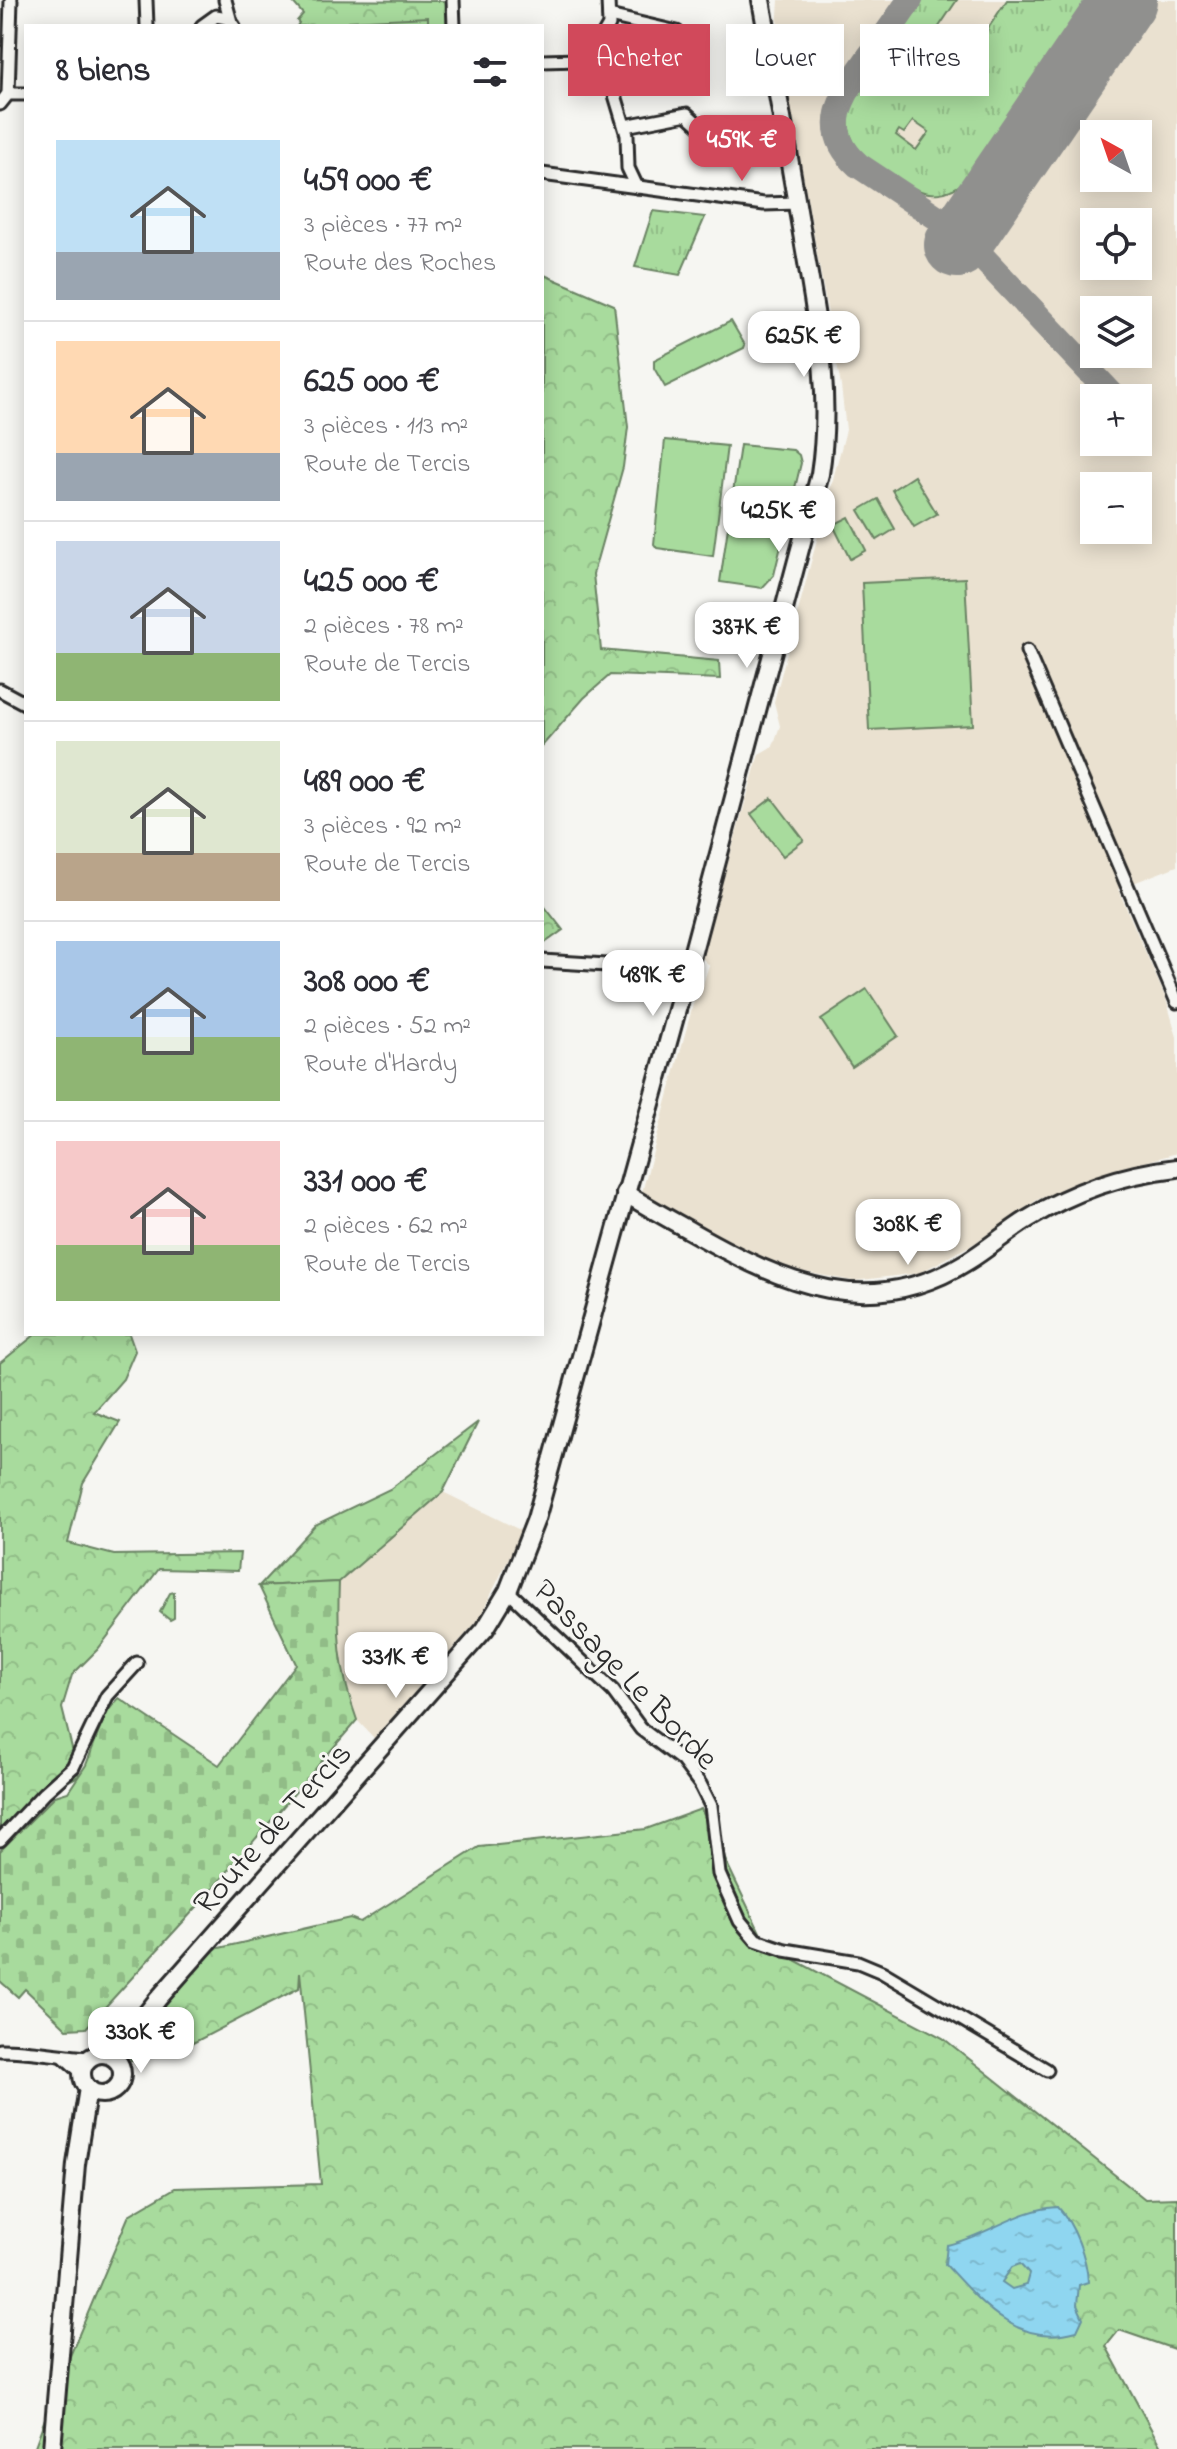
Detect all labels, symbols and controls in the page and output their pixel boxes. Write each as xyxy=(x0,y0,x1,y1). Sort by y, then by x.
chip: Acheter xyxy=(568,24,710,96)
chip: Louer xyxy=(726,24,844,96)
chip: Filtres xyxy=(860,24,989,96)
text: 8 biens xyxy=(56,47,151,97)
icon: filters xyxy=(468,50,512,94)
pin: 459K € xyxy=(677,115,807,183)
north arrow xyxy=(1080,120,1152,192)
map controls xyxy=(1080,120,1152,544)
text: 459K € xyxy=(707,122,777,160)
text: 459 000 € xyxy=(304,157,432,207)
icon: home xyxy=(120,172,216,268)
text: 3 pièces · 77 m² xyxy=(304,207,463,245)
button: locate xyxy=(1080,208,1152,280)
text: Route des Roches xyxy=(304,245,496,283)
button: layers xyxy=(1080,296,1152,368)
pin: 625K € xyxy=(739,311,869,379)
text: 625K € xyxy=(766,318,842,356)
text: 625 000 € xyxy=(304,358,440,408)
icon: home xyxy=(120,373,216,469)
button: + xyxy=(1080,384,1152,456)
text: 3 pièces · 113 m² xyxy=(304,408,468,446)
text: Route de Tercis xyxy=(304,446,470,484)
button: − xyxy=(1080,472,1152,544)
pin: 425K € xyxy=(714,486,844,554)
text: 425K € xyxy=(741,493,817,531)
text: 425 000 € xyxy=(304,558,439,608)
icon: home xyxy=(120,573,216,669)
pin: 387K € xyxy=(682,602,812,670)
text: 2 pièces · 78 m² xyxy=(304,608,464,646)
text: 387K € xyxy=(713,609,781,647)
text: Route de Tercis xyxy=(304,646,470,684)
text: 489 000 € xyxy=(304,758,426,808)
icon: home xyxy=(120,773,216,869)
text: 3 pièces · 92 m² xyxy=(304,808,462,846)
text: Route de Tercis xyxy=(304,846,470,884)
pin: 489K € xyxy=(588,950,718,1018)
text: 489K € xyxy=(620,957,686,995)
text: 308 000 € xyxy=(304,958,430,1008)
icon: home xyxy=(120,973,216,1069)
text: 2 pièces · 52 m² xyxy=(304,1008,471,1046)
text: Route d'Hardy xyxy=(304,1046,457,1084)
text: 331 000 € xyxy=(304,1158,428,1208)
icon: home xyxy=(120,1173,216,1269)
pin: 308K € xyxy=(843,1199,973,1267)
text: 308K € xyxy=(874,1206,942,1244)
text: 2 pièces · 62 m² xyxy=(304,1208,468,1246)
text: Route de Tercis xyxy=(304,1246,470,1284)
street label: Passage Le Borde xyxy=(519,1569,729,1784)
pin: 331K € xyxy=(331,1632,461,1700)
text: 331K € xyxy=(363,1639,429,1677)
street label: Route de Tercis xyxy=(183,1732,365,1927)
pin: 330K € xyxy=(76,2007,206,2075)
text: 330K € xyxy=(106,2014,176,2052)

